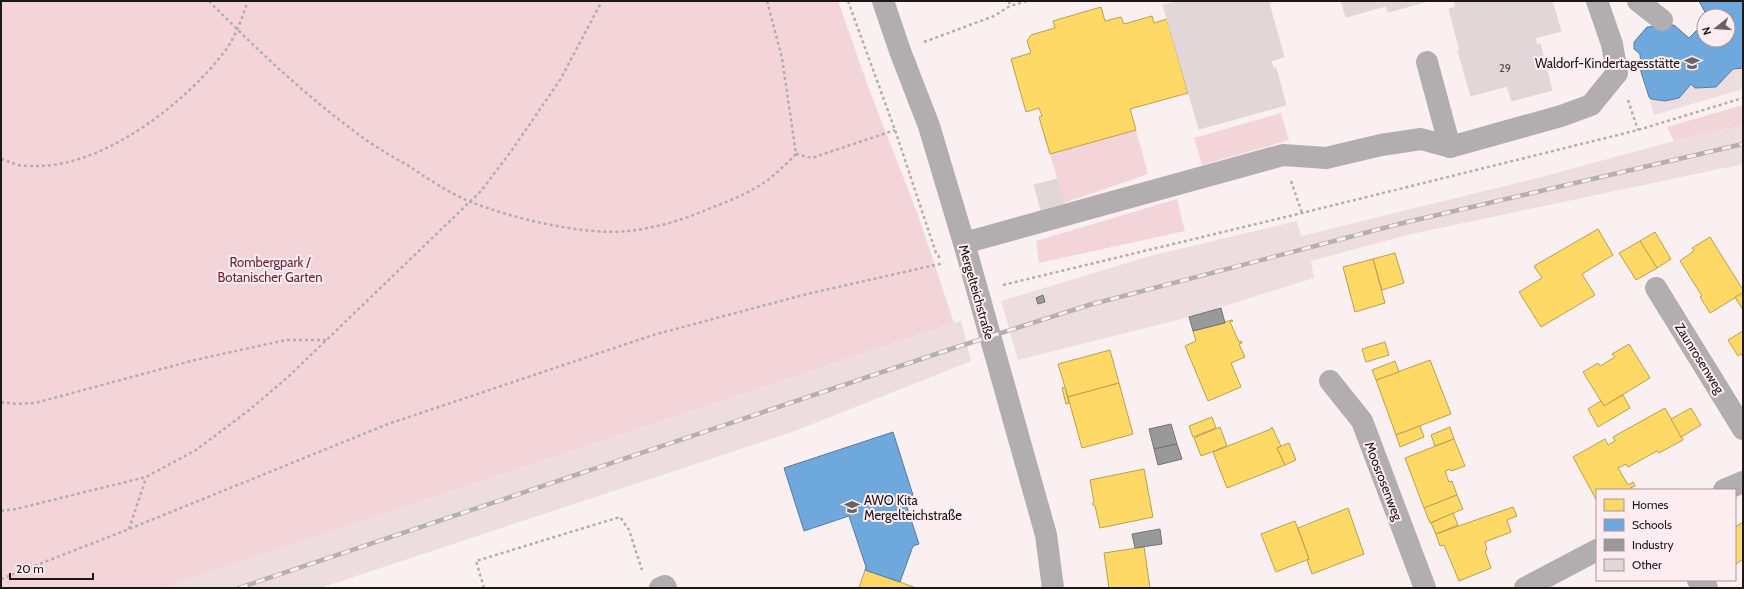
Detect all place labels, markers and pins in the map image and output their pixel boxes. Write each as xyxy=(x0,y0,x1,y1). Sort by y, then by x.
school or university icon: Waldorf-Kindertagesstätte xyxy=(1683,54,1701,72)
place label: Waldorf-Kindertagesstätte xyxy=(1535,55,1680,71)
place label: AWO Kita Mergelteichstraße xyxy=(864,492,962,523)
school or university icon: AWO Kita Mergelteichstraße xyxy=(843,498,861,516)

